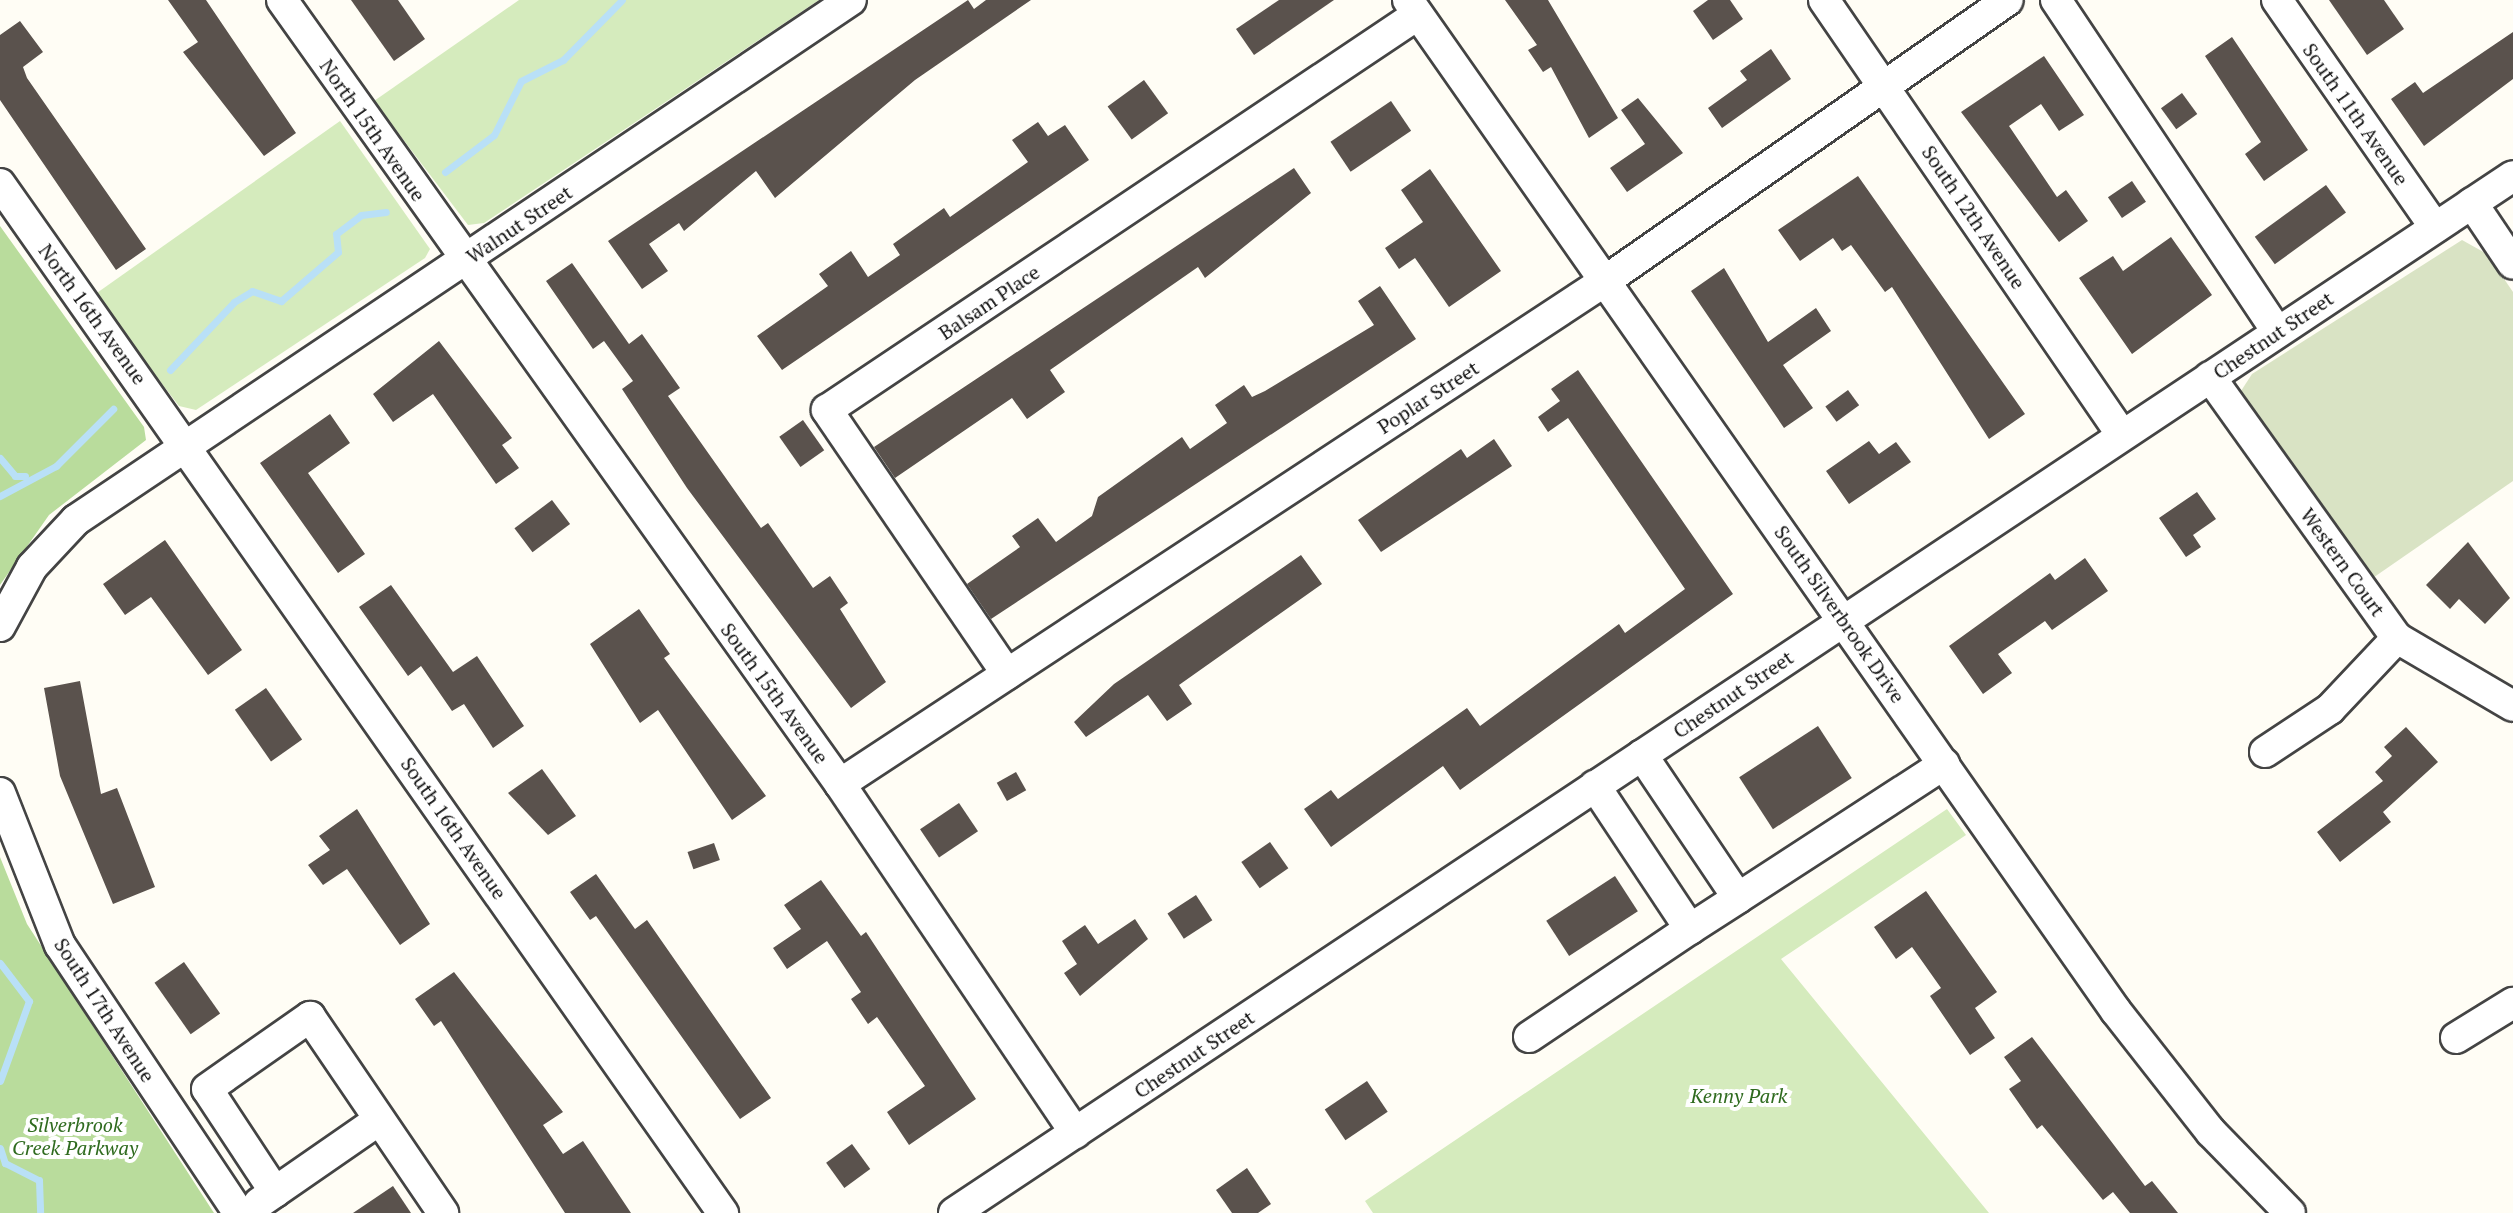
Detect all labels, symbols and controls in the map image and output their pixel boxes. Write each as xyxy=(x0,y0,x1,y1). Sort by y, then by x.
street label: South 11th Avenue xyxy=(2298,38,2414,190)
street label: North 15th Avenue xyxy=(315,54,431,206)
street label: South 12th Avenue xyxy=(1917,141,2031,293)
street label: Walnut Street xyxy=(462,180,576,268)
street label: North 16th Avenue xyxy=(34,239,152,389)
street label: Balsam Place xyxy=(934,260,1044,344)
street label: Chestnut Street xyxy=(2208,286,2338,384)
street label: Poplar Street xyxy=(1373,355,1483,439)
street label: Western Court xyxy=(2296,503,2390,621)
street label: South Silverbrook Drive xyxy=(1770,521,1910,707)
street label: South 15th Avenue xyxy=(716,618,834,768)
street label: Chestnut Street xyxy=(1668,645,1798,743)
street label: South 16th Avenue xyxy=(396,752,512,904)
street label: South 17th Avenue xyxy=(49,933,161,1087)
street label: Chestnut Street xyxy=(1129,1005,1259,1103)
park label: Kenny Park xyxy=(1691,1083,1787,1107)
park label: Silverbrook Creek Parkway xyxy=(12,1113,138,1160)

